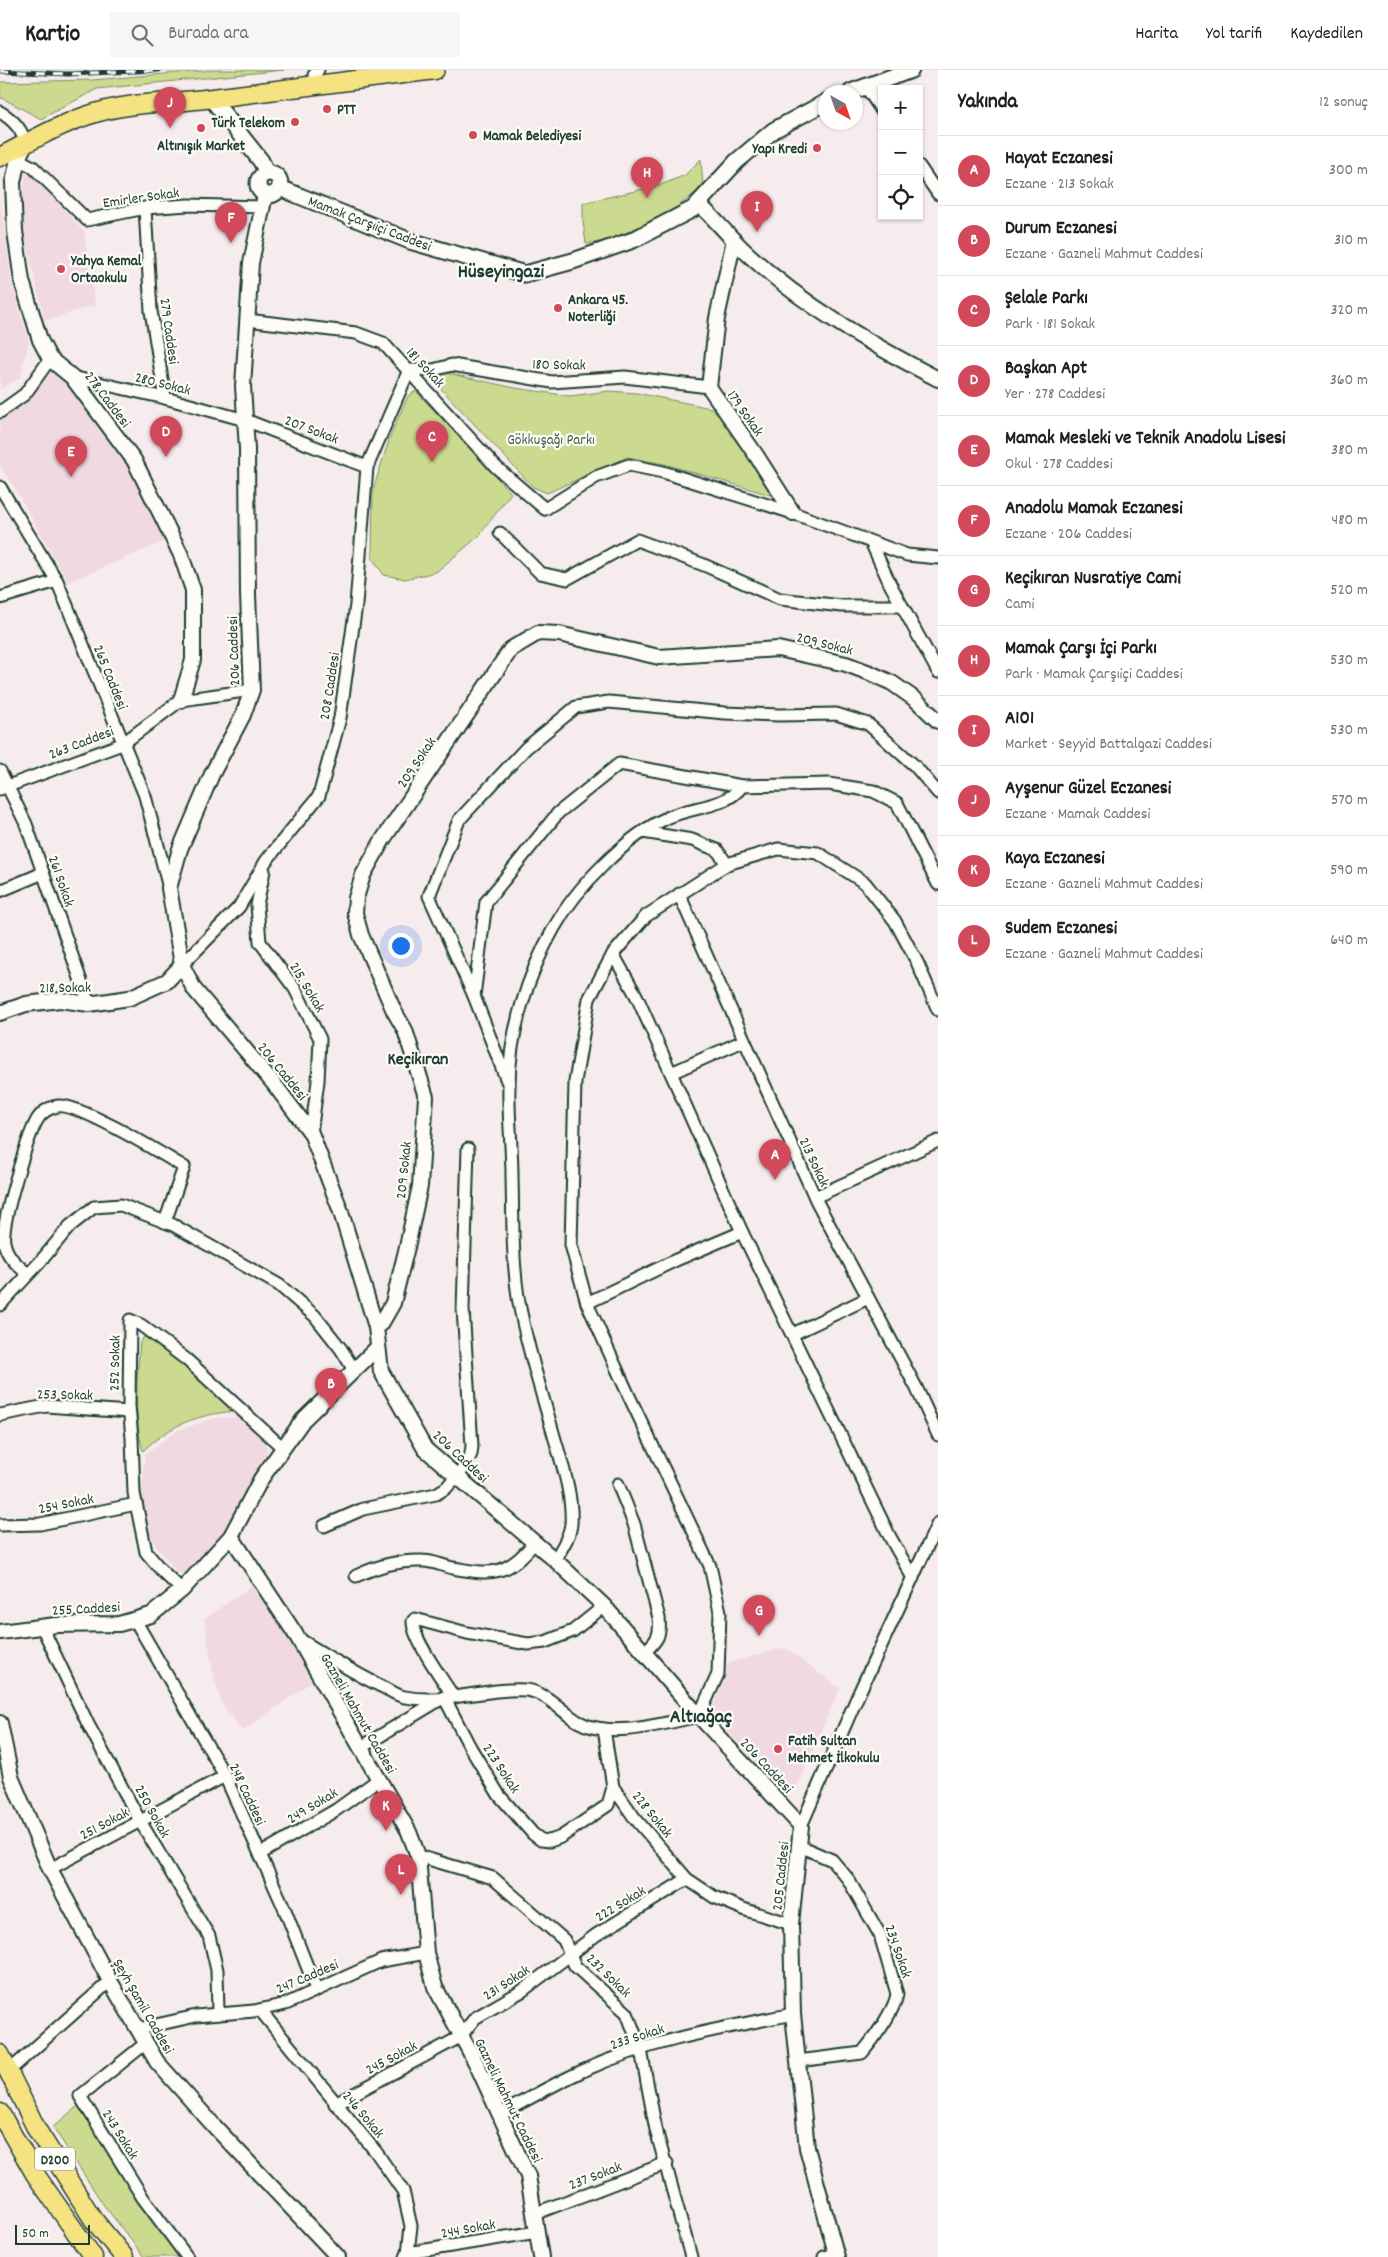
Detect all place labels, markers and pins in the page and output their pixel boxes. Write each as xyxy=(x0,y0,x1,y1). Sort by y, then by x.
pin: J xyxy=(154,87,186,128)
place label: PTT xyxy=(337,100,357,122)
marker: PTT xyxy=(321,103,333,115)
place label: Türk Telekom xyxy=(211,113,285,135)
marker: Türk Telekom xyxy=(289,116,301,128)
marker: Altınışık Market xyxy=(195,122,207,134)
place label: Mamak Belediyesi xyxy=(483,126,581,148)
marker: Mamak Belediyesi xyxy=(467,129,479,141)
place label: Altınışık Market xyxy=(157,136,246,158)
place label: Yapı Kredi xyxy=(751,139,807,161)
marker: Yapı Kredi xyxy=(811,142,823,154)
pin: H xyxy=(631,157,663,198)
pin: I xyxy=(741,191,773,232)
pin: F xyxy=(215,202,247,243)
place label: Yahya Kemal Ortaokulu xyxy=(70,251,142,290)
marker: Yahya Kemal Ortaokulu xyxy=(55,263,67,275)
place label: Ankara 45. Noterliği xyxy=(568,290,629,329)
marker: Ankara 45. Noterliği xyxy=(552,302,564,314)
pin: D xyxy=(150,416,182,457)
pin: C xyxy=(416,421,448,462)
pin: E xyxy=(55,436,87,477)
pin: A xyxy=(759,1139,791,1180)
pin: B xyxy=(315,1368,347,1409)
pin: G xyxy=(743,1595,775,1636)
place label: Fatih Sultan Mehmet İlkokulu xyxy=(788,1731,880,1770)
marker: Fatih Sultan Mehmet İlkokulu xyxy=(772,1743,784,1755)
pin: K xyxy=(370,1790,402,1831)
pin: L xyxy=(385,1854,417,1895)

